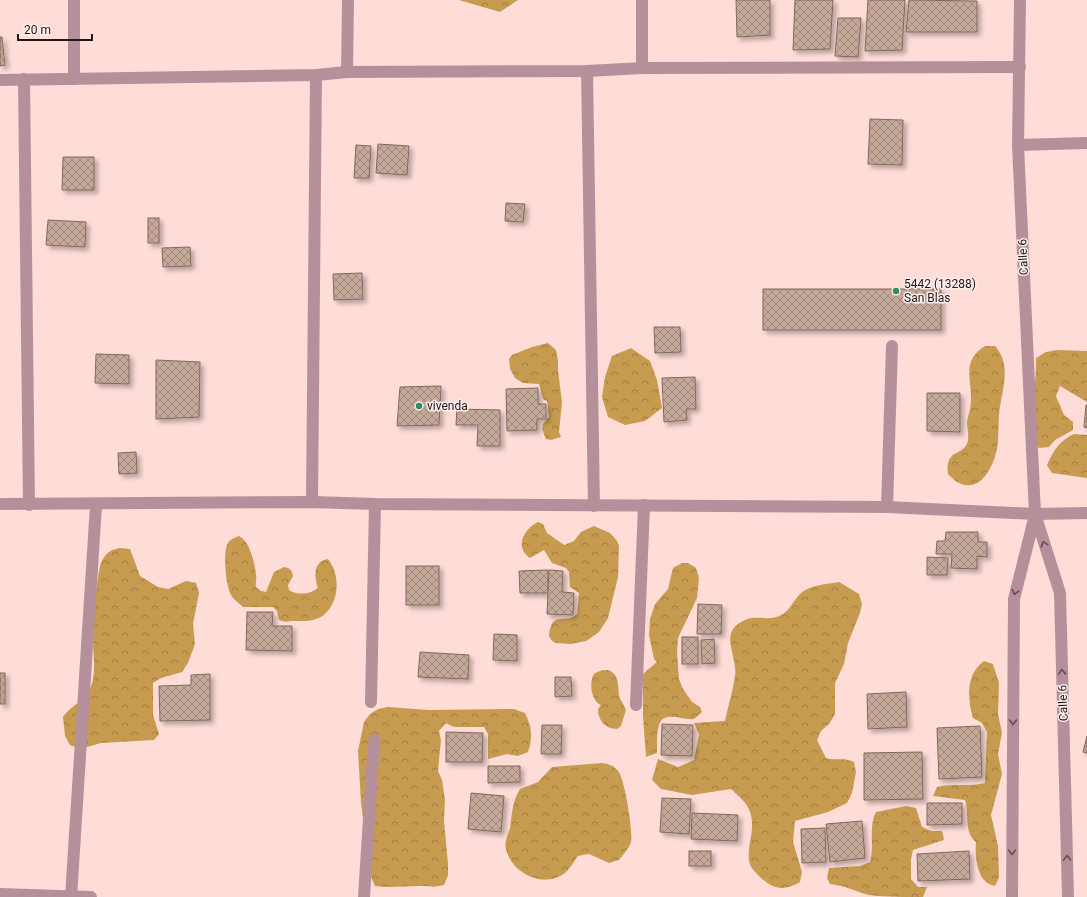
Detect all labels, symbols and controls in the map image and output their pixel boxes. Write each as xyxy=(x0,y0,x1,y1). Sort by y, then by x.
scale bar xyxy=(18,16,92,42)
text: 20 m xyxy=(24,23,51,37)
street label: Calle 6 xyxy=(1015,238,1031,275)
place label: 5442 (13288) San Blas xyxy=(904,277,976,305)
marker: 5442 (13288) San Blas xyxy=(891,286,901,296)
place label: vivenda xyxy=(427,399,468,413)
marker: vivenda xyxy=(414,401,424,411)
one-way arrow xyxy=(1041,541,1049,548)
one-way arrow xyxy=(1012,589,1020,595)
one-way arrow xyxy=(1058,669,1066,675)
street label: Calle 6 xyxy=(1055,684,1071,721)
one-way arrow xyxy=(1009,719,1017,725)
one-way arrow xyxy=(1008,849,1016,855)
one-way arrow xyxy=(1063,855,1071,861)

